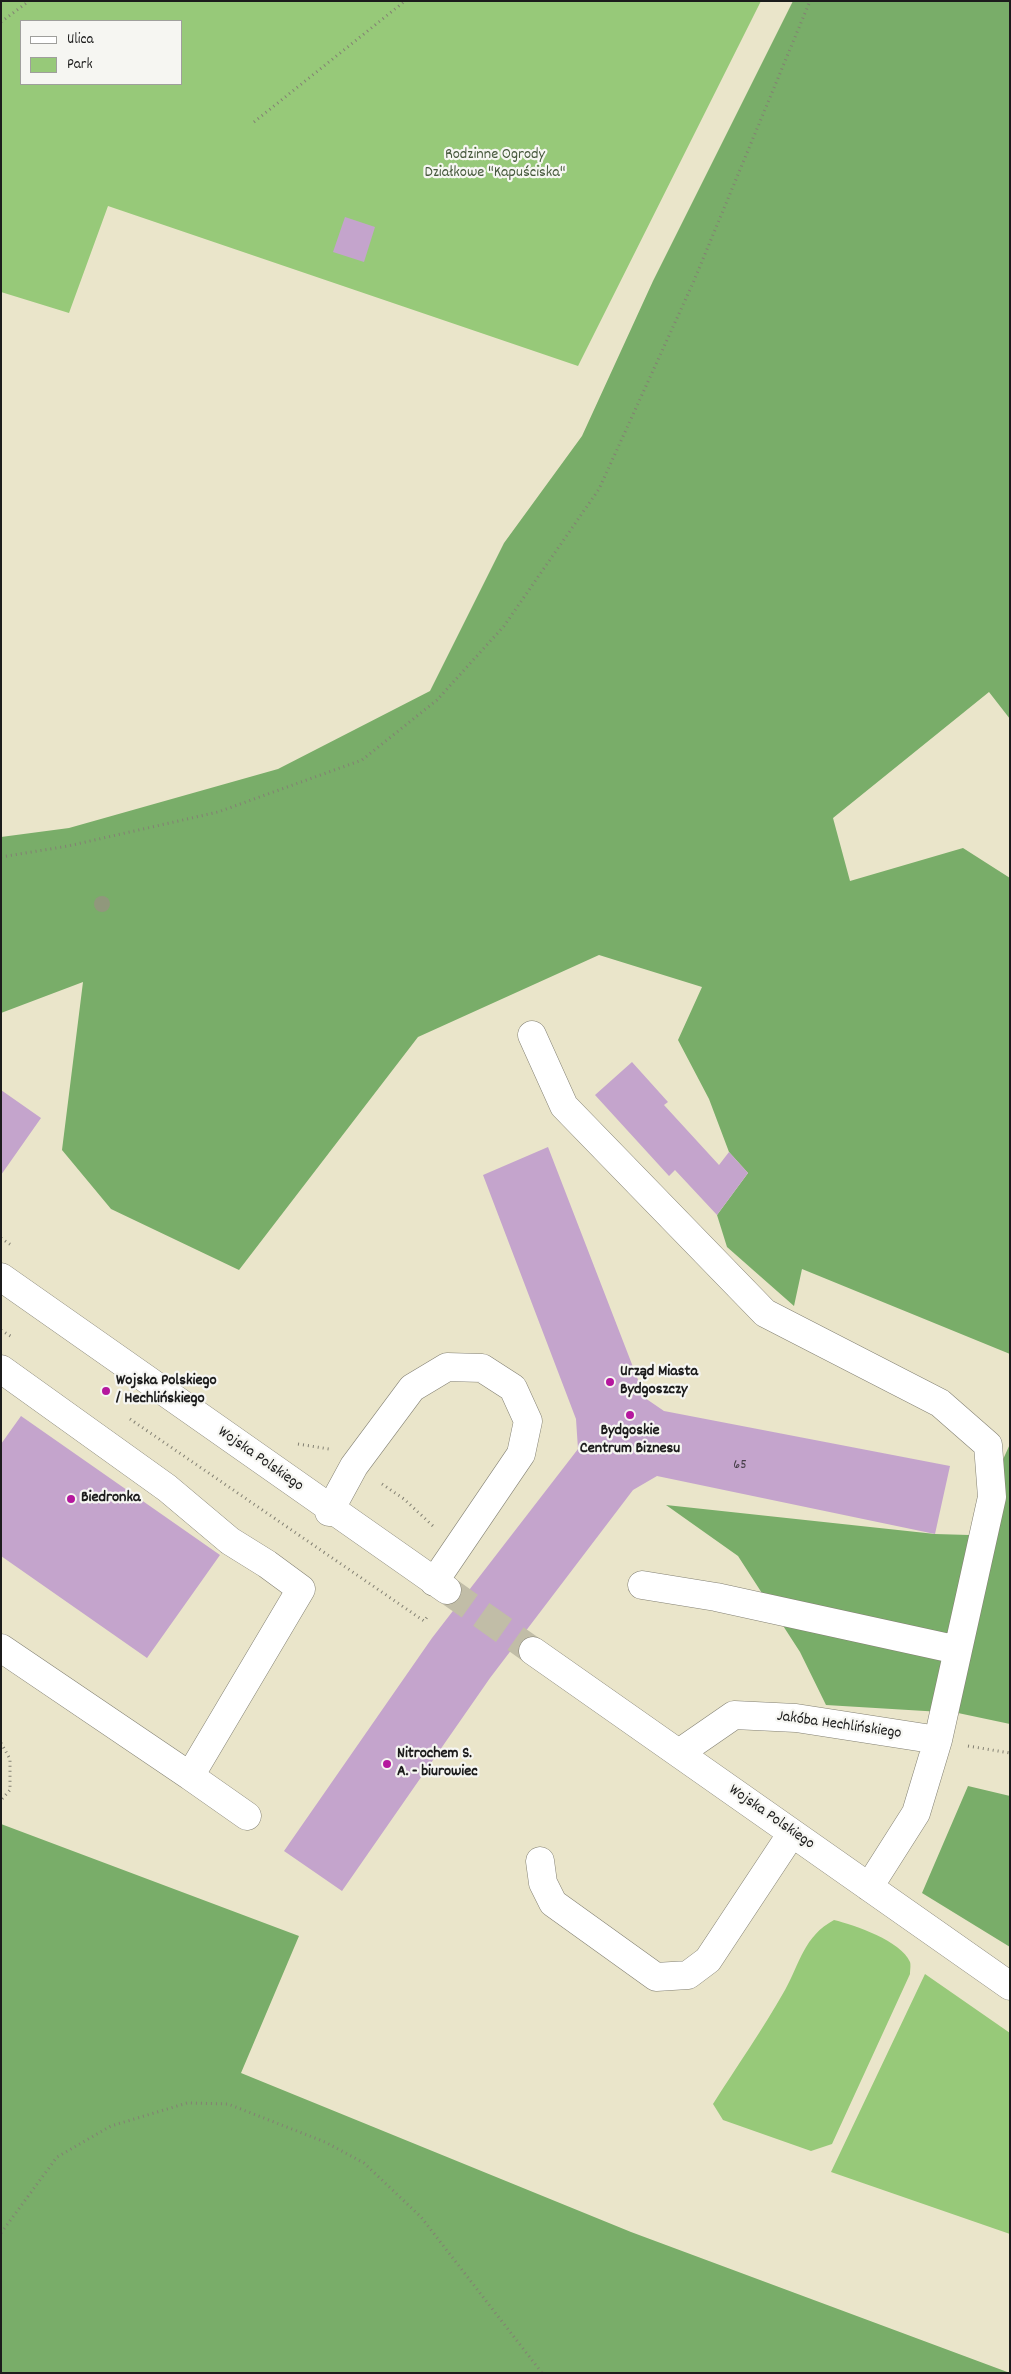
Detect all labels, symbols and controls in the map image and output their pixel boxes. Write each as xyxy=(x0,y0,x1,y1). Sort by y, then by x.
legend xyxy=(20,20,182,85)
text: Ulica xyxy=(67,29,94,51)
text: Park xyxy=(67,54,93,76)
park label: Rodzinne Ogrody Działkowe "Kapuściska" xyxy=(424,146,566,184)
place label: Urząd Miasta Bydgoszczy xyxy=(620,1363,698,1401)
place label: Wojska Polskiego / Hechlińskiego xyxy=(116,1372,217,1410)
marker: Urząd Miasta Bydgoszczy xyxy=(604,1376,616,1388)
marker: Wojska Polskiego / Hechlińskiego xyxy=(100,1385,112,1397)
marker: Bydgoskie Centrum Biznesu xyxy=(624,1409,636,1421)
place label: Bydgoskie Centrum Biznesu xyxy=(580,1422,680,1460)
street label: Wojska Polskiego xyxy=(213,1423,307,1497)
house number: 65 xyxy=(733,1458,747,1474)
place label: Biedronka xyxy=(81,1489,141,1509)
marker: Biedronka xyxy=(65,1493,77,1505)
street label: Jakóba Hechlińskiego xyxy=(775,1708,903,1744)
place label: Nitrochem S. A. - biurowiec xyxy=(397,1745,478,1783)
marker: Nitrochem S. A. - biurowiec xyxy=(381,1758,393,1770)
street label: Wojska Polskiego xyxy=(724,1781,818,1855)

